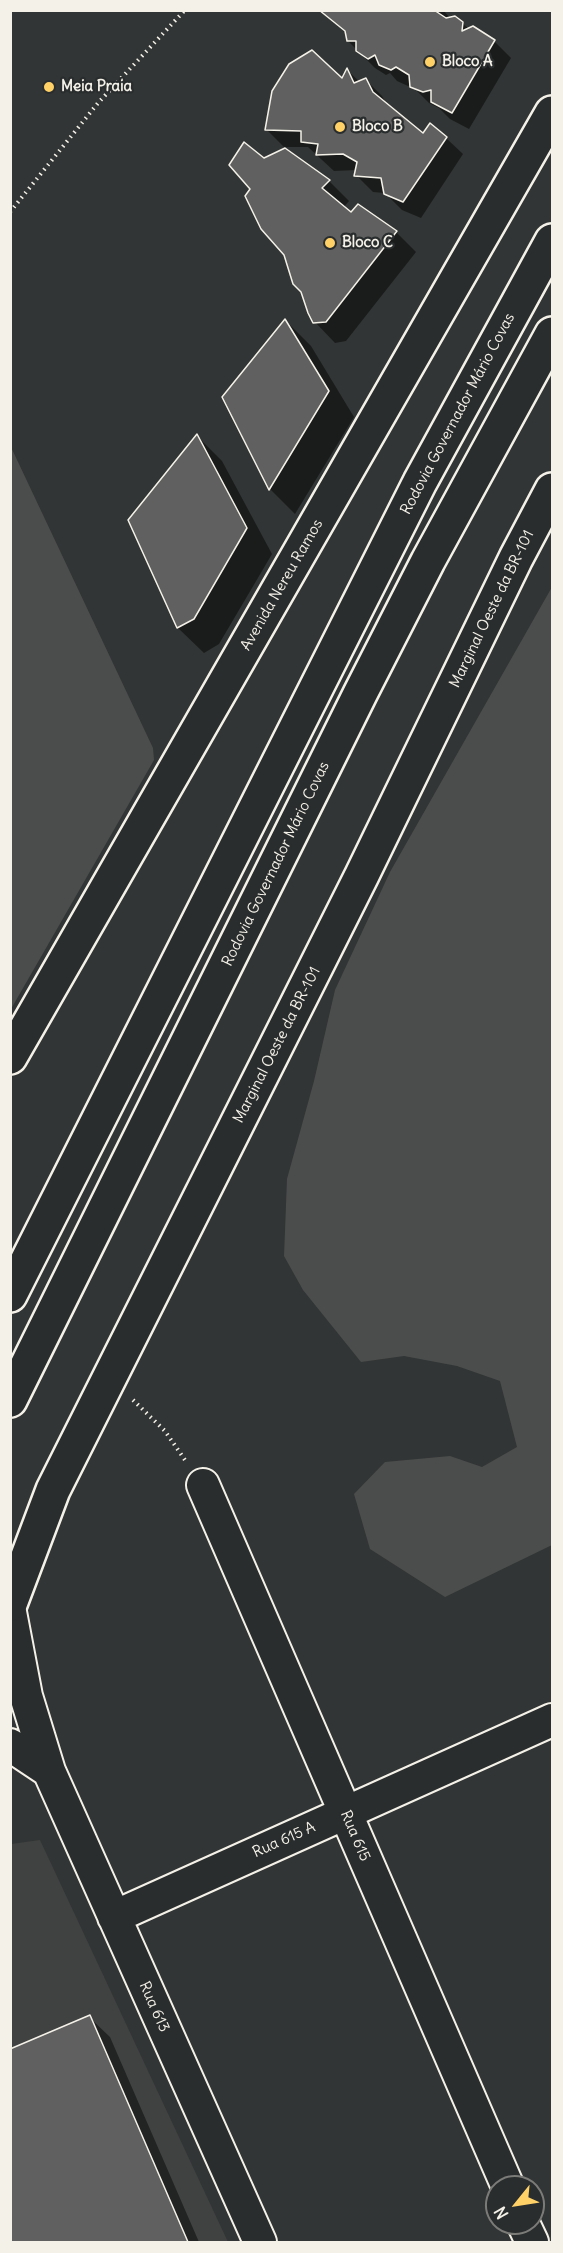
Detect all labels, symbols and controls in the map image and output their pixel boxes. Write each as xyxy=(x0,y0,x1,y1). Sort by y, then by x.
place label: Bloco A xyxy=(442,53,493,71)
marker: Bloco A xyxy=(423,55,437,69)
place label: Meia Praia xyxy=(61,78,132,96)
marker: Meia Praia xyxy=(42,80,56,94)
place label: Bloco B xyxy=(352,118,403,136)
marker: Bloco B xyxy=(333,120,347,134)
place label: Bloco C xyxy=(342,234,393,252)
marker: Bloco C xyxy=(323,236,337,250)
street label: Rodovia Governador Mário Covas xyxy=(397,310,519,518)
street label: Avenida Nereu Ramos xyxy=(237,516,327,654)
street label: Marginal Oeste da BR-101 xyxy=(446,527,538,691)
street label: Rodovia Governador Mário Covas xyxy=(218,759,334,969)
street label: Marginal Oeste da BR-101 xyxy=(230,964,324,1126)
street label: Rua 615 xyxy=(336,1808,374,1864)
street label: Rua 615 A xyxy=(250,1818,318,1862)
street label: Rua 613 xyxy=(135,1979,173,2035)
north arrow xyxy=(485,2175,545,2235)
text: N xyxy=(490,2203,513,2223)

